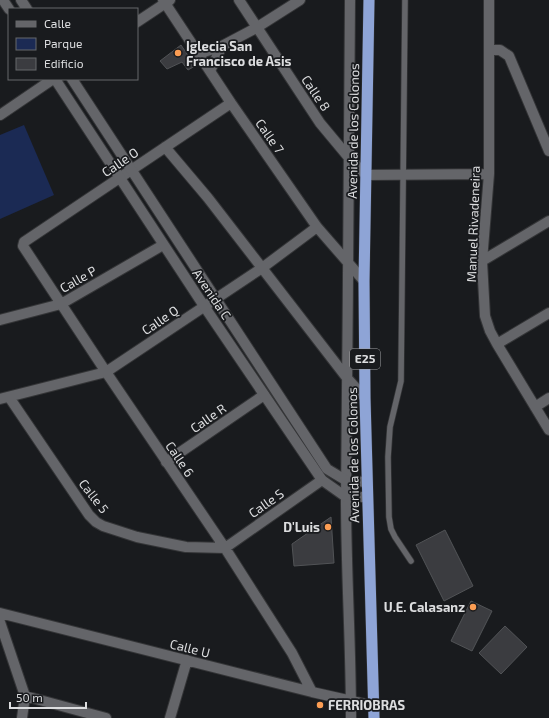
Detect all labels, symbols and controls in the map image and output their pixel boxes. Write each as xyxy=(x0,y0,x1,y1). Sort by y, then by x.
legend xyxy=(8,8,138,80)
text: Calle xyxy=(44,16,71,30)
text: Parque xyxy=(44,36,82,50)
place label: Iglecia San Francisco de Asis xyxy=(186,38,291,69)
marker: Iglecia San Francisco de Asis xyxy=(173,48,183,58)
text: Edificio xyxy=(44,56,84,70)
street label: Avenida de los Colonos xyxy=(344,63,362,199)
street label: Calle 8 xyxy=(298,72,334,114)
street label: Calle 7 xyxy=(252,116,288,157)
street label: Calle O xyxy=(99,144,141,180)
street label: Manuel Rivadeneira xyxy=(463,165,483,283)
street label: Calle P xyxy=(57,262,100,296)
street label: Avenida C xyxy=(189,266,235,322)
street label: Calle Q xyxy=(139,302,181,338)
road number: E25 xyxy=(350,349,380,369)
street label: Avenida de los Colonos xyxy=(344,387,362,523)
street label: Calle R xyxy=(187,400,229,436)
street label: Calle 6 xyxy=(162,438,198,480)
street label: Calle 5 xyxy=(76,476,112,516)
street label: Calle S xyxy=(245,485,287,521)
place label: D'Luis xyxy=(283,519,320,535)
marker: D'Luis xyxy=(323,522,333,532)
place label: U.E. Calasanz xyxy=(384,599,465,615)
marker: U.E. Calasanz xyxy=(468,602,478,612)
street label: Calle U xyxy=(168,635,212,661)
scale bar xyxy=(10,684,86,710)
text: 50 m xyxy=(16,690,43,704)
place label: FERRIOBRAS xyxy=(328,697,406,713)
marker: FERRIOBRAS xyxy=(315,700,325,710)

